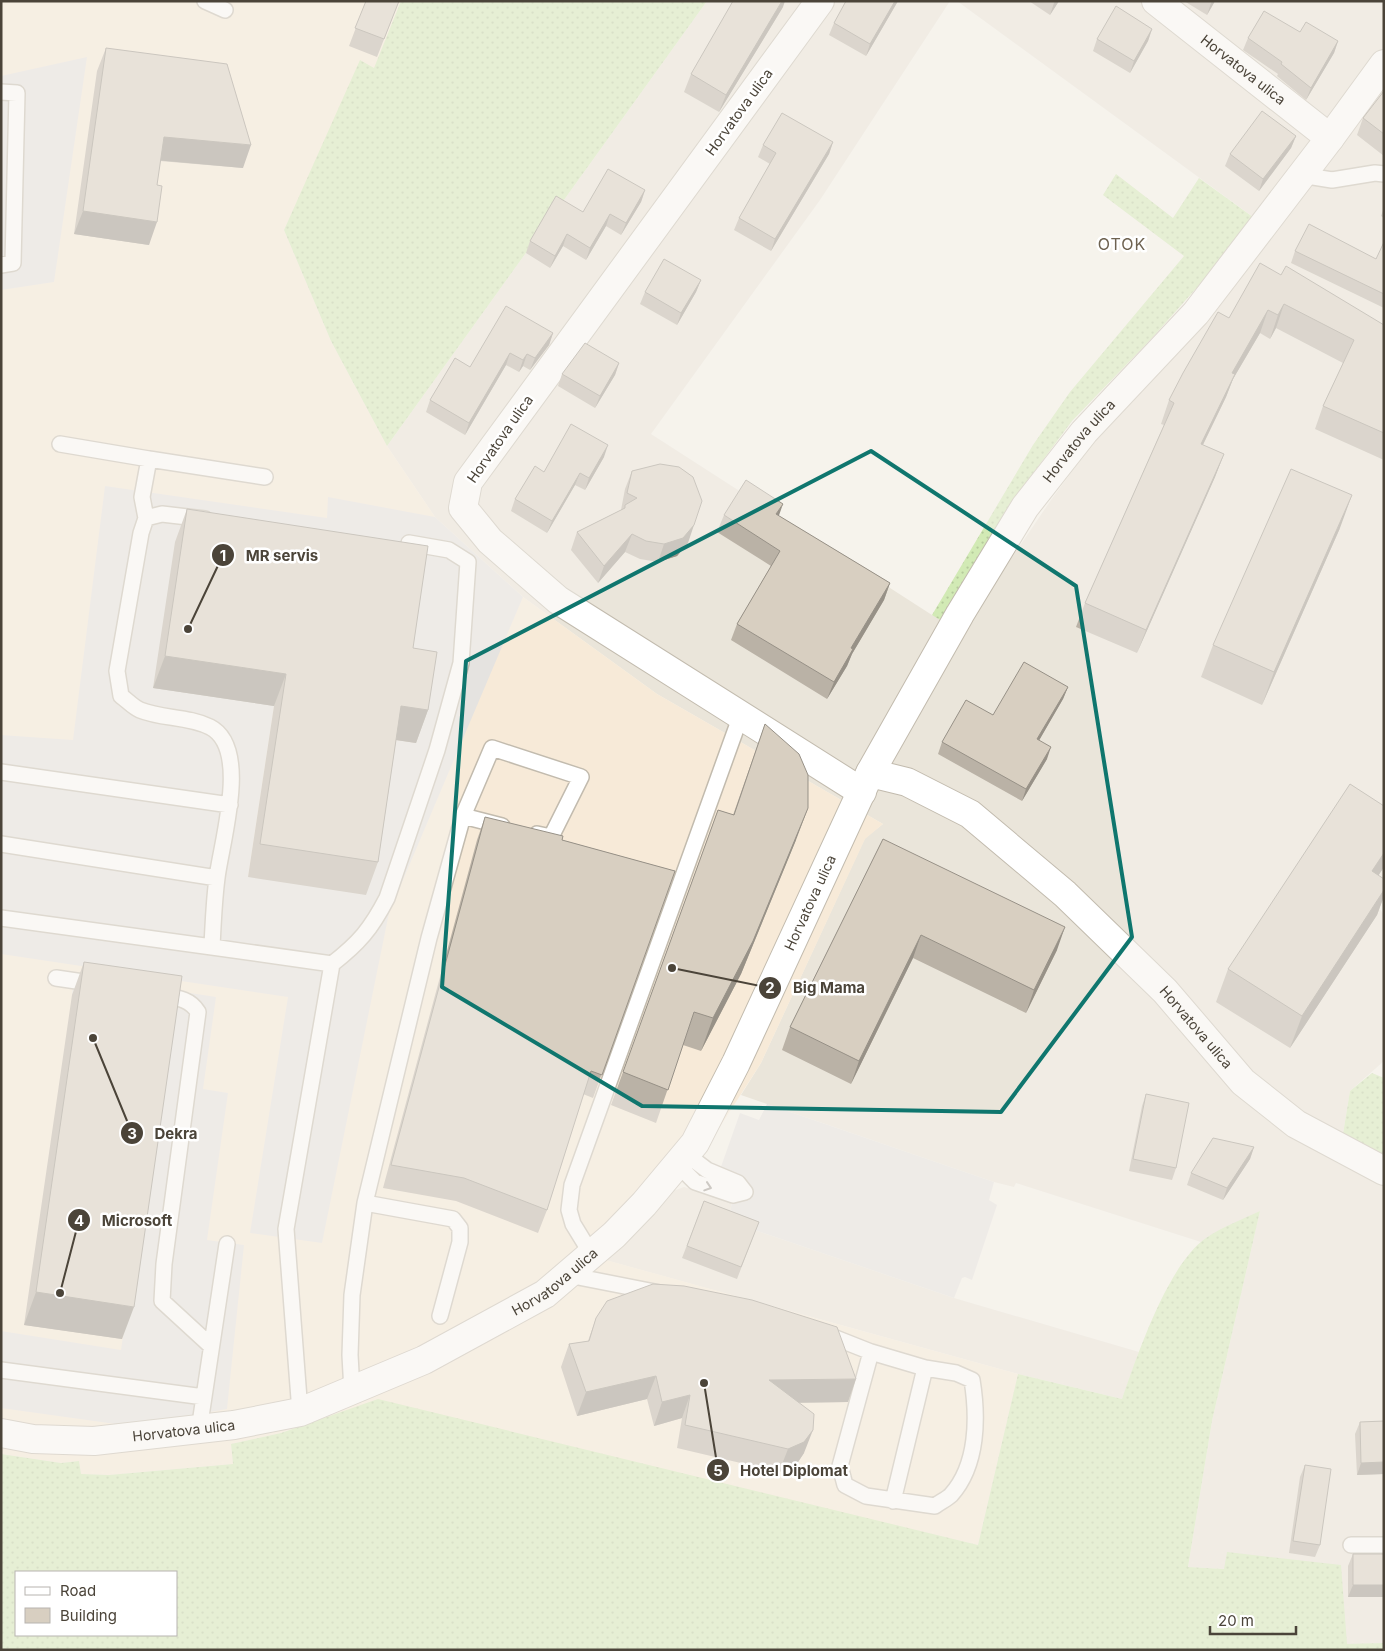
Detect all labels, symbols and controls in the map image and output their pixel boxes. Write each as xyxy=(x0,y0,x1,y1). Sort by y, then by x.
street label: Horvatova ulica xyxy=(1198,31,1289,108)
street label: Horvatova ulica xyxy=(701,65,776,158)
district label: OTOK xyxy=(1098,234,1146,254)
street label: Horvatova ulica xyxy=(463,392,536,486)
street label: Horvatova ulica xyxy=(1039,396,1118,486)
callout: MR servis xyxy=(210,540,328,570)
text: 1 xyxy=(220,546,226,565)
text: MR servis xyxy=(246,546,318,565)
street label: Horvatova ulica xyxy=(780,852,839,953)
callout: Big Mama xyxy=(758,973,875,1003)
text: 2 xyxy=(765,978,775,997)
text: Big Mama xyxy=(793,978,865,997)
street label: Horvatova ulica xyxy=(1156,982,1237,1072)
callout: Dekra xyxy=(120,1118,208,1148)
text: 3 xyxy=(127,1124,137,1143)
text: Dekra xyxy=(154,1124,198,1143)
one-way arrow xyxy=(703,1181,712,1191)
callout: Microsoft xyxy=(67,1205,182,1235)
text: 4 xyxy=(74,1211,84,1230)
text: Microsoft xyxy=(102,1211,173,1230)
street label: Horvatova ulica xyxy=(508,1244,601,1319)
street label: Horvatova ulica xyxy=(131,1416,236,1445)
callout: Hotel Diplomat xyxy=(705,1455,858,1485)
text: 5 xyxy=(713,1461,723,1480)
text: Hotel Diplomat xyxy=(740,1461,848,1480)
legend xyxy=(15,1571,178,1636)
text: Road xyxy=(60,1581,96,1600)
scale bar xyxy=(1210,1604,1296,1636)
text: Building xyxy=(60,1606,117,1625)
text: 20 m xyxy=(1218,1611,1254,1630)

